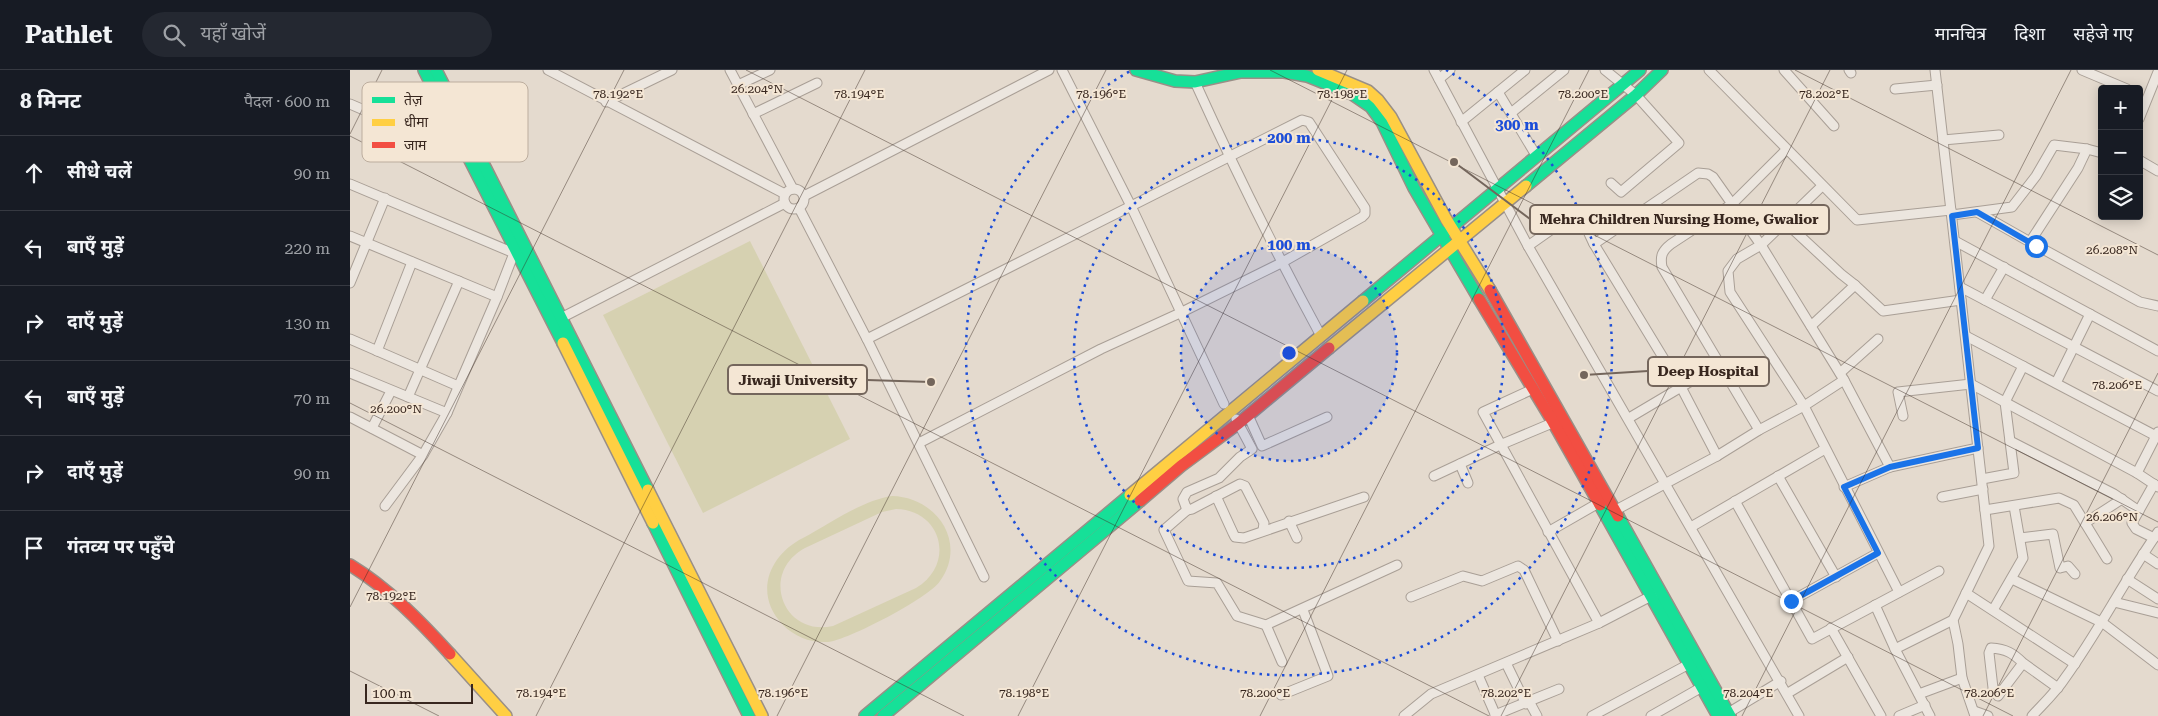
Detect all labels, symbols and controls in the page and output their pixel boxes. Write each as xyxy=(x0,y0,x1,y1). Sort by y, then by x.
search box xyxy=(142,12,492,57)
text: Pathlet xyxy=(25,21,112,49)
icon: search xyxy=(160,21,188,49)
text: यहाँ खोजें xyxy=(200,22,266,45)
text: मानचित्र xyxy=(1935,23,1986,44)
text: दिशा xyxy=(2014,23,2045,44)
text: सहेजे गए xyxy=(2073,23,2133,44)
legend xyxy=(362,82,528,162)
text: 26.204°N xyxy=(731,82,783,96)
map controls xyxy=(2098,85,2143,220)
button: + xyxy=(2098,85,2143,130)
text: 78.192°E xyxy=(593,87,643,101)
text: 78.194°E xyxy=(834,87,884,101)
text: 78.196°E xyxy=(1076,87,1126,101)
text: 78.198°E xyxy=(1317,87,1367,101)
text: 78.200°E xyxy=(1558,87,1608,101)
text: 78.202°E xyxy=(1799,87,1849,101)
text: 8 मिनट xyxy=(20,89,81,113)
text: तेज़ xyxy=(404,91,423,108)
text: पैदल · 600 m xyxy=(244,92,330,111)
text: धीमा xyxy=(404,114,429,130)
text: 300 m xyxy=(1495,116,1539,134)
text: 200 m xyxy=(1267,129,1311,147)
button: − xyxy=(2098,130,2143,175)
text: जाम xyxy=(404,137,427,153)
icon: ahead xyxy=(20,159,48,187)
text: सीधे चलें xyxy=(67,160,132,183)
text: 90 m xyxy=(293,164,330,183)
button: layers xyxy=(2098,175,2143,220)
callout: Mehra Children Nursing Home, Gwalior xyxy=(1530,205,1829,234)
text: Mehra Children Nursing Home, Gwalior xyxy=(1539,211,1819,227)
icon: left xyxy=(20,234,48,262)
text: बाएँ मुड़ें xyxy=(67,235,124,258)
route start xyxy=(2025,235,2048,258)
text: 100 m xyxy=(1267,236,1311,254)
text: 220 m xyxy=(284,239,330,258)
text: 26.208°N xyxy=(2086,243,2138,257)
icon: right xyxy=(20,309,48,337)
text: दाएँ मुड़ें xyxy=(67,310,123,333)
text: 130 m xyxy=(284,314,330,333)
centre of rings xyxy=(1280,344,1298,362)
callout: Deep Hospital xyxy=(1648,357,1769,386)
text: Deep Hospital xyxy=(1658,363,1759,379)
callout: Jiwaji University xyxy=(728,365,867,394)
text: Jiwaji University xyxy=(739,372,858,388)
text: 78.206°E xyxy=(2092,378,2142,392)
icon: left xyxy=(20,384,48,412)
text: बाएँ मुड़ें xyxy=(67,385,124,408)
text: 70 m xyxy=(293,389,330,408)
text: 26.200°N xyxy=(370,402,422,416)
icon: right xyxy=(20,459,48,487)
text: दाएँ मुड़ें xyxy=(67,460,123,483)
text: 90 m xyxy=(293,464,330,483)
text: 26.206°N xyxy=(2086,510,2138,524)
icon: arrive xyxy=(20,534,48,562)
text: गंतव्य पर पहुँचे xyxy=(67,535,174,558)
text: 78.192°E xyxy=(366,589,416,603)
route end xyxy=(1780,590,1803,613)
scale bar xyxy=(365,681,472,704)
text: 100 m xyxy=(372,685,412,701)
text: 78.194°E xyxy=(516,686,566,700)
text: 78.196°E xyxy=(758,686,808,700)
text: 78.198°E xyxy=(999,686,1049,700)
text: 78.200°E xyxy=(1240,686,1290,700)
text: 78.202°E xyxy=(1481,686,1531,700)
text: 78.204°E xyxy=(1723,686,1773,700)
text: 78.206°E xyxy=(1964,686,2014,700)

